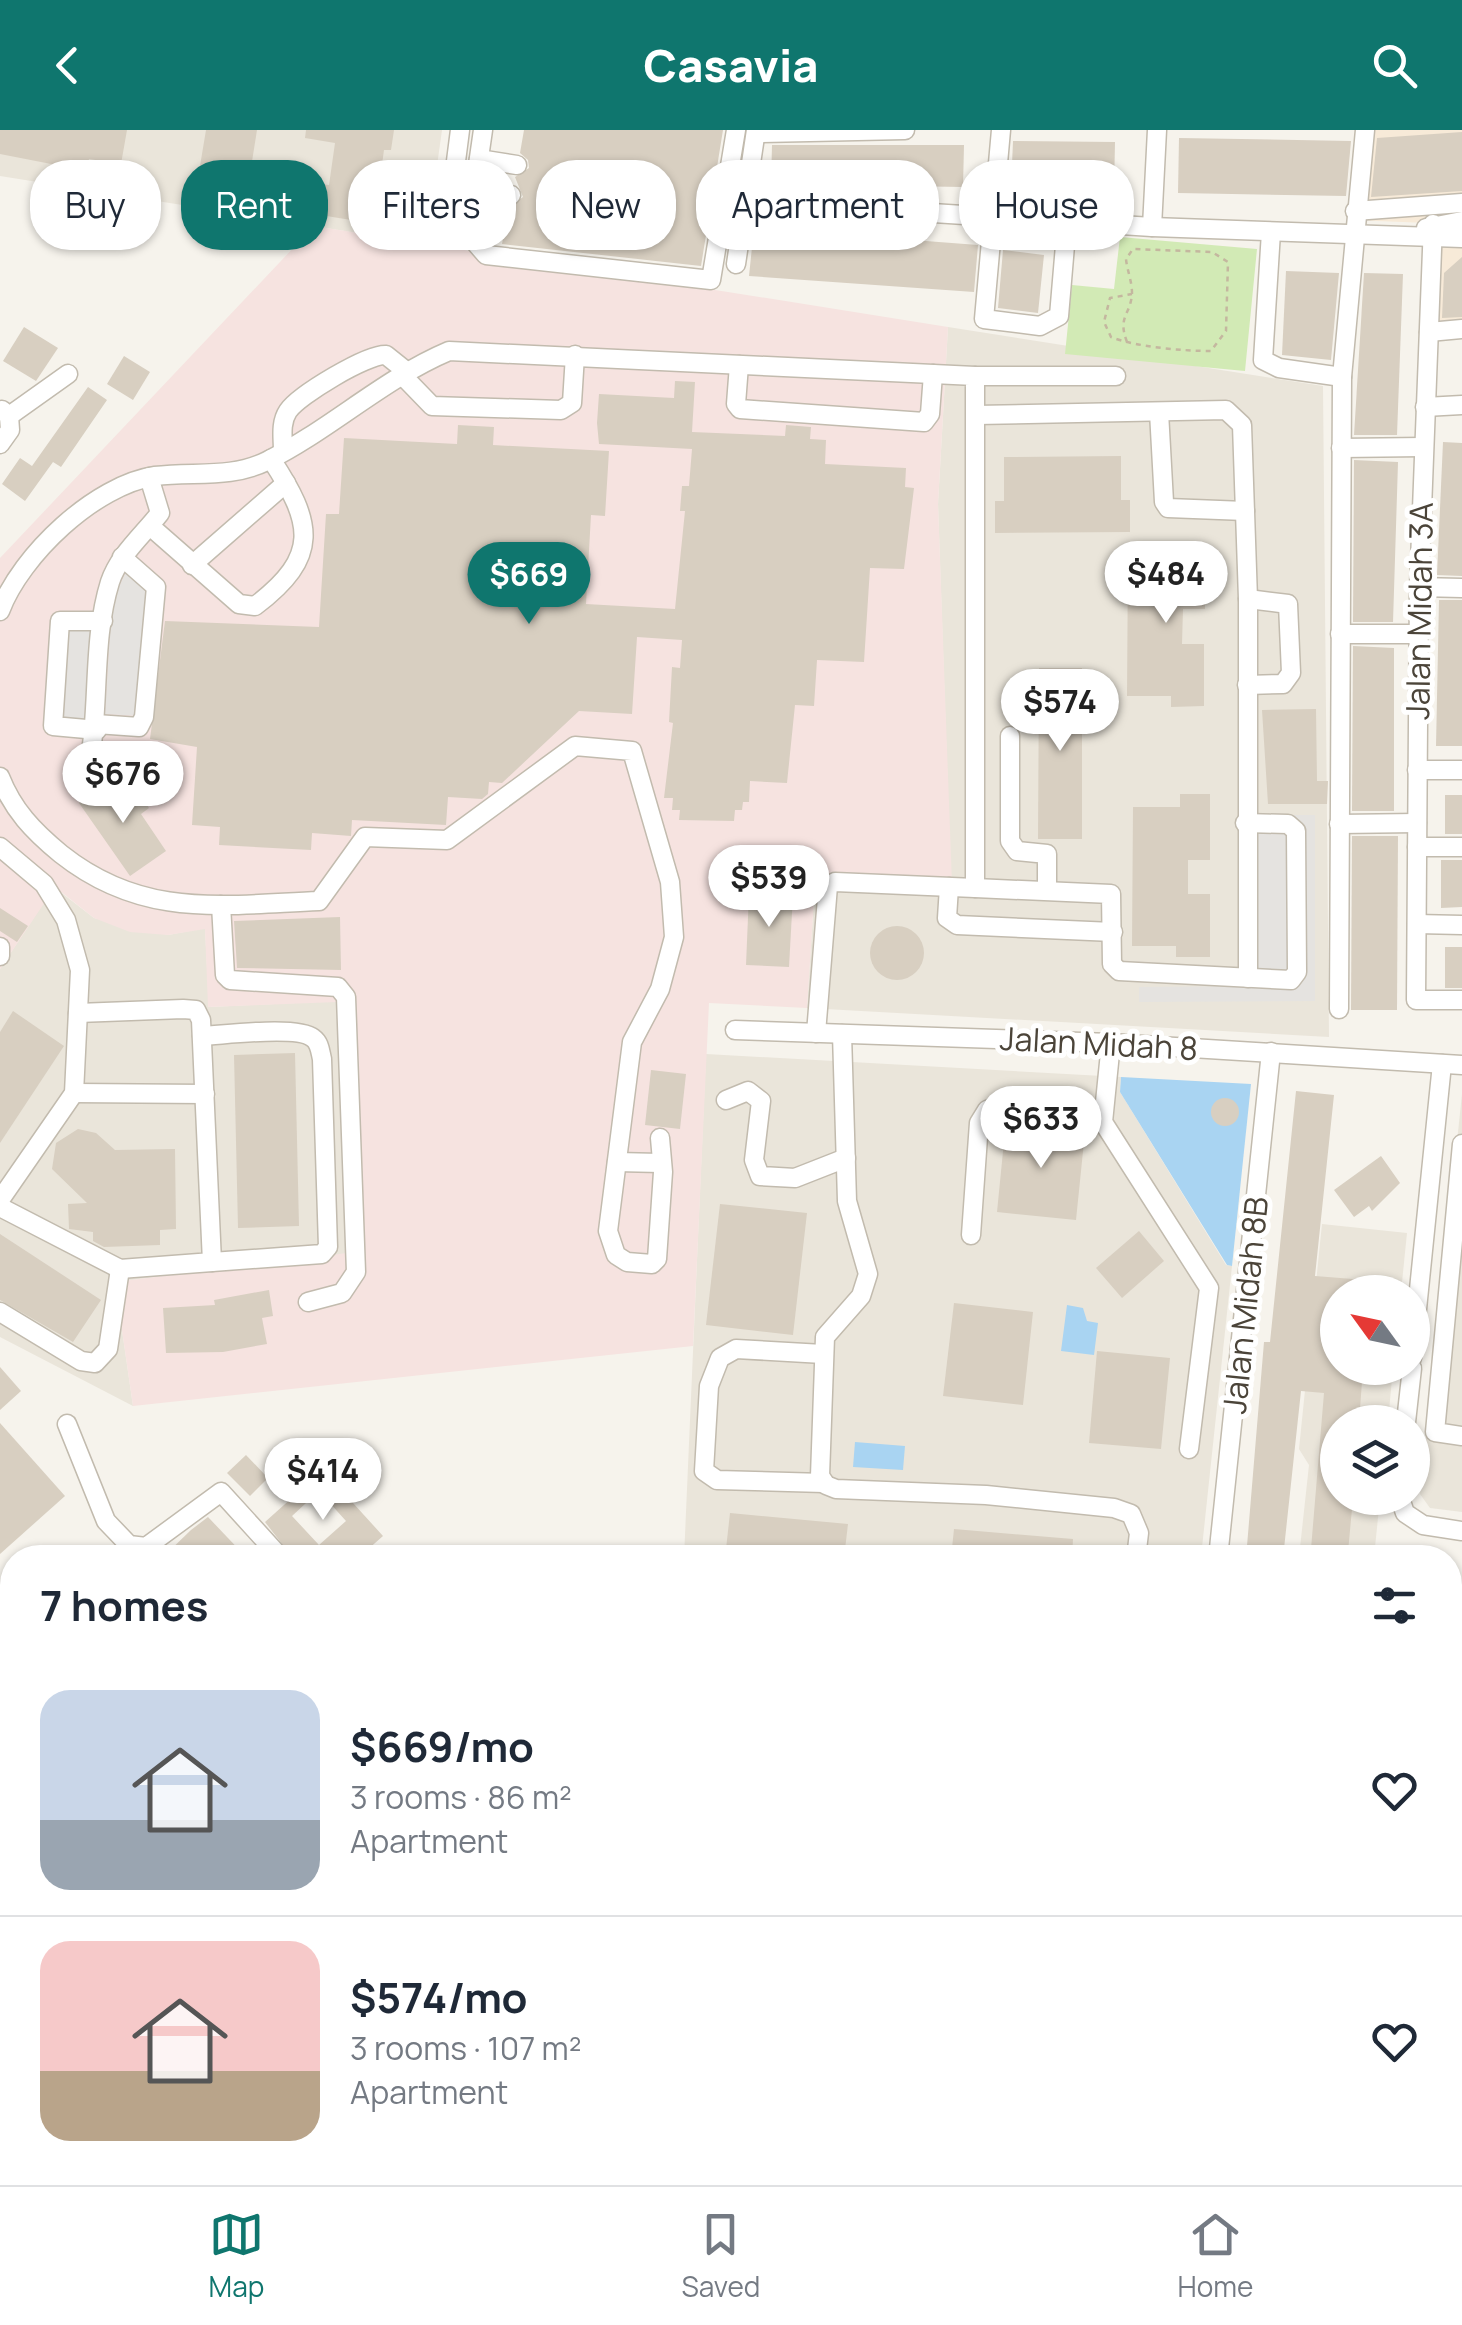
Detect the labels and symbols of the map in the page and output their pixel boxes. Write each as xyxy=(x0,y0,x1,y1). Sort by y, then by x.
street label: Jalan Midah 3A xyxy=(1395,502,1443,720)
pin: $484 xyxy=(1107,541,1225,626)
pin: $669 xyxy=(470,542,588,627)
pin: $574 xyxy=(1001,669,1119,754)
pin: $676 xyxy=(64,741,182,826)
pin: $539 xyxy=(710,845,828,930)
street label: Jalan Midah 8 xyxy=(999,1016,1199,1070)
pin: $633 xyxy=(982,1086,1100,1171)
street label: Jalan Midah 8B xyxy=(1212,1194,1278,1416)
north arrow xyxy=(1320,1275,1430,1385)
pin: $414 xyxy=(264,1438,382,1523)

